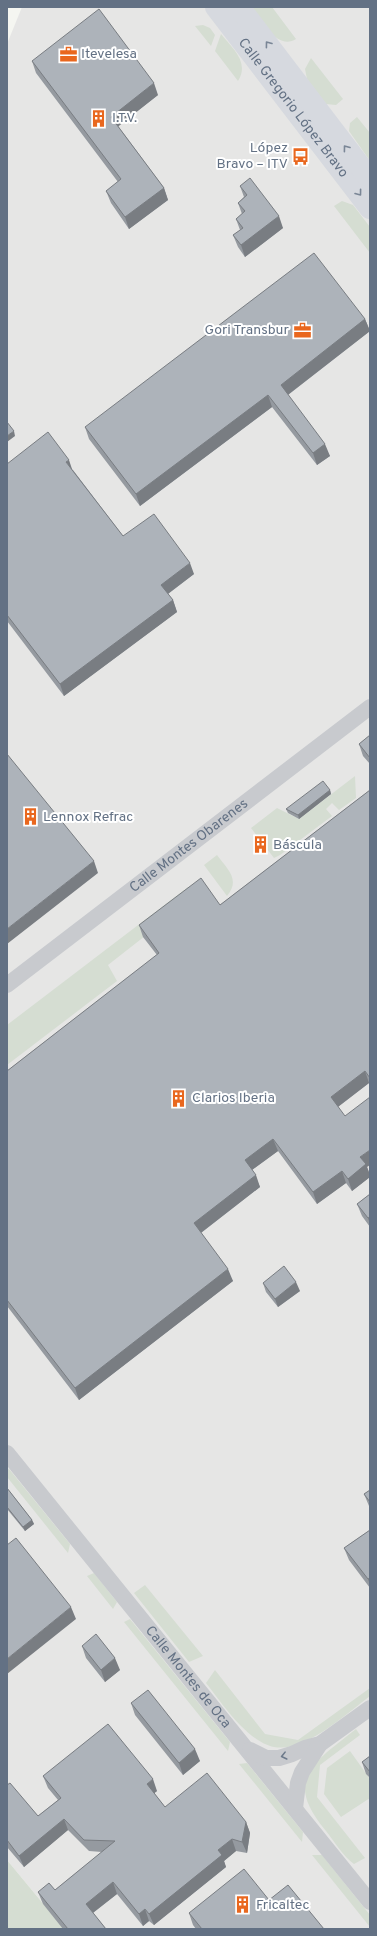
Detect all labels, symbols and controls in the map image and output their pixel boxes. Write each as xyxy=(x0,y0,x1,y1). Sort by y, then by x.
street label: Calle Gregorio López Bravo xyxy=(234,35,352,181)
one-way arrow xyxy=(265,42,272,49)
office icon: Itevelesa xyxy=(58,44,78,64)
place label: Itevelesa xyxy=(81,46,137,63)
building icon: I.T.V. xyxy=(89,108,109,128)
place label: I.T.V. xyxy=(112,110,137,127)
place label: López Bravo – ITV xyxy=(217,140,288,173)
one-way arrow xyxy=(344,145,351,152)
bus stop icon: López Bravo – ITV xyxy=(291,146,311,166)
one-way arrow xyxy=(355,189,362,196)
office icon: Gori Transbur xyxy=(292,320,312,340)
place label: Gori Transbur xyxy=(205,322,290,339)
street label: Calle Montes Obarenes xyxy=(126,795,251,896)
building icon: Lennox Refrac xyxy=(20,807,40,827)
place label: Lennox Refrac xyxy=(43,809,133,826)
building icon: Báscula xyxy=(250,835,270,855)
place label: Báscula xyxy=(273,837,322,854)
building icon: Clarios Iberia xyxy=(169,1088,189,1108)
place label: Clarios Iberia xyxy=(192,1090,275,1107)
street label: Calle Montes de Oca xyxy=(142,1622,235,1732)
one-way arrow xyxy=(281,1752,288,1760)
building icon: Fricaltec xyxy=(233,1895,253,1915)
place label: Fricaltec xyxy=(256,1897,310,1914)

